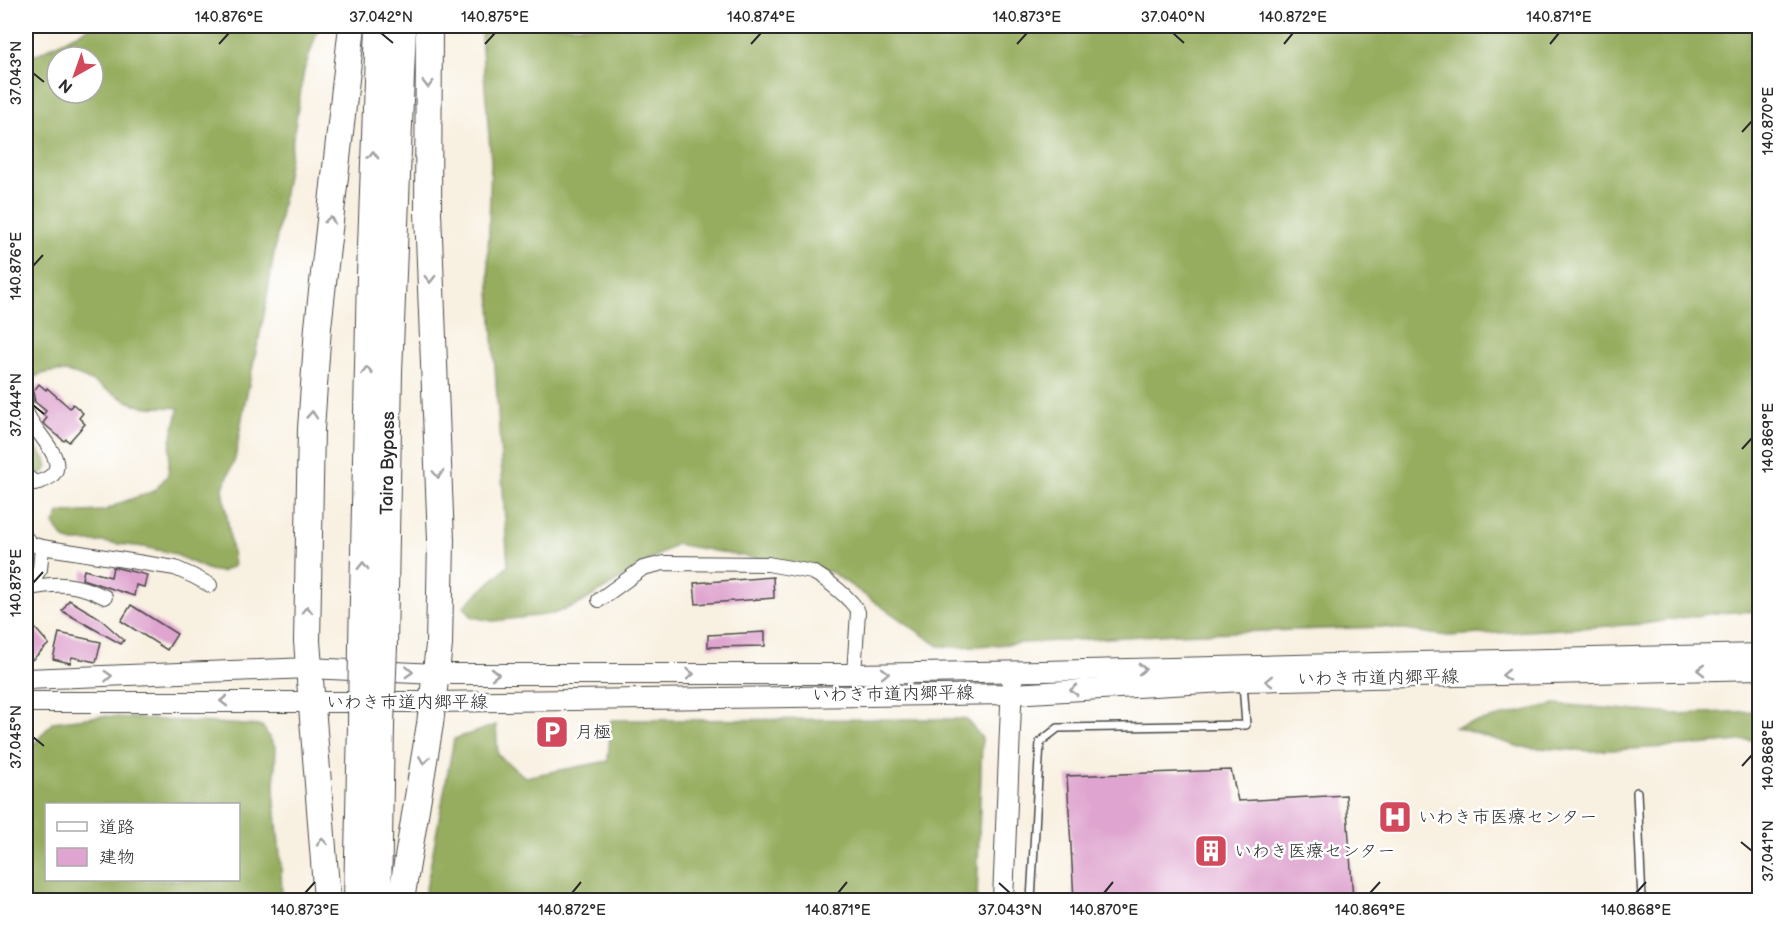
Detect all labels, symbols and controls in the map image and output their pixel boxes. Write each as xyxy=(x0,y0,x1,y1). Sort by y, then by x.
text: 140.876°E xyxy=(195,8,263,27)
text: 37.042°N xyxy=(349,8,413,27)
text: 140.875°E xyxy=(461,8,529,27)
text: 140.874°E xyxy=(727,8,795,27)
text: 140.873°E xyxy=(993,8,1061,27)
text: 37.040°N xyxy=(1141,8,1205,27)
text: 140.872°E xyxy=(1259,8,1327,27)
text: 140.871°E xyxy=(1526,8,1592,27)
text: 37.043°N xyxy=(7,41,26,105)
north arrow xyxy=(45,45,105,105)
text: N xyxy=(56,74,77,96)
one-way arrow xyxy=(422,79,434,88)
text: 140.870°E xyxy=(1759,87,1778,155)
one-way arrow xyxy=(367,150,380,159)
one-way arrow xyxy=(323,216,335,225)
text: 140.876°E xyxy=(7,232,26,300)
one-way arrow xyxy=(424,274,436,283)
one-way arrow xyxy=(361,366,374,375)
text: 37.044°N xyxy=(7,373,26,437)
text: 140.869°E xyxy=(1759,403,1778,473)
one-way arrow xyxy=(305,410,318,419)
street label: Taira Bypass xyxy=(376,411,399,515)
one-way arrow xyxy=(432,469,445,478)
text: 140.875°E xyxy=(7,549,26,617)
one-way arrow xyxy=(357,561,370,570)
one-way arrow xyxy=(301,605,314,614)
one-way arrow xyxy=(1138,663,1147,675)
one-way arrow xyxy=(1697,664,1706,676)
one-way arrow xyxy=(405,666,414,679)
street label: いわき市道内郷平線 xyxy=(1297,666,1459,690)
one-way arrow xyxy=(880,667,889,680)
one-way arrow xyxy=(490,668,499,680)
one-way arrow xyxy=(685,668,694,680)
one-way arrow xyxy=(1502,669,1511,681)
one-way arrow xyxy=(104,670,113,683)
one-way arrow xyxy=(1265,674,1274,687)
street label: いわき市道内郷平線 xyxy=(812,682,974,706)
one-way arrow xyxy=(1070,684,1079,697)
street label: いわき市道内郷平線 xyxy=(326,692,488,713)
one-way arrow xyxy=(220,695,229,707)
text: 37.045°N xyxy=(7,705,26,769)
parking icon: 月極 xyxy=(534,714,570,750)
text: 140.868°E xyxy=(1759,720,1778,790)
place label: 月極 xyxy=(575,722,611,743)
one-way arrow xyxy=(419,756,431,765)
hospital icon: いわき市医療センター xyxy=(1377,799,1413,835)
legend xyxy=(45,803,240,881)
place label: いわき市医療センター xyxy=(1418,807,1597,828)
text: 道路 xyxy=(99,817,135,838)
text: 37.041°N xyxy=(1759,820,1778,882)
building icon: いわき医療センター xyxy=(1193,833,1229,869)
one-way arrow xyxy=(316,838,329,847)
place label: いわき医療センター xyxy=(1234,841,1395,862)
text: 建物 xyxy=(99,847,135,868)
text: 140.873°E xyxy=(271,901,339,920)
text: 140.872°E xyxy=(538,901,606,920)
text: 140.871°E xyxy=(805,901,871,920)
text: 37.043°N xyxy=(978,901,1042,920)
text: 140.870°E xyxy=(1070,901,1138,920)
text: 140.869°E xyxy=(1335,901,1405,920)
text: 140.868°E xyxy=(1601,901,1671,920)

